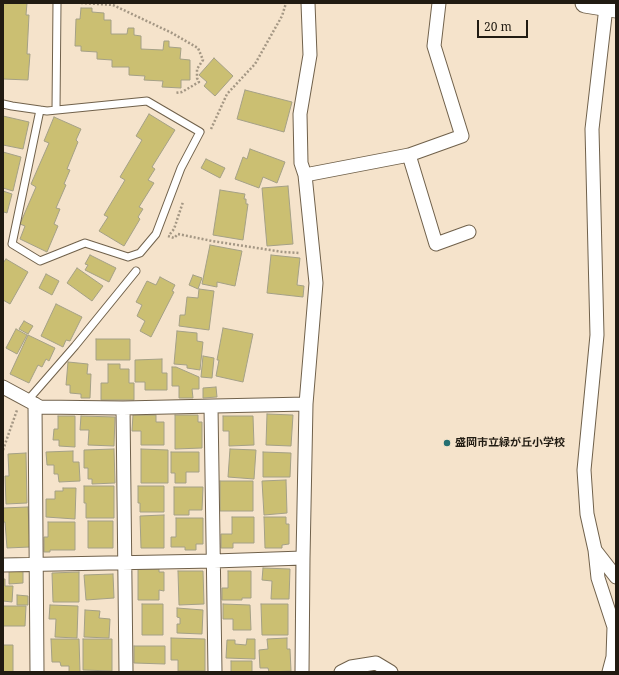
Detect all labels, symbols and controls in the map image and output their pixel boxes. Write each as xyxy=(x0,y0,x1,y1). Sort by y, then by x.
scale bar xyxy=(479,12,530,38)
text: 20 m xyxy=(484,18,512,35)
place label: 盛岡市立緑が丘小学校 xyxy=(455,436,565,450)
marker: 盛岡市立緑が丘小学校 xyxy=(442,438,452,448)

